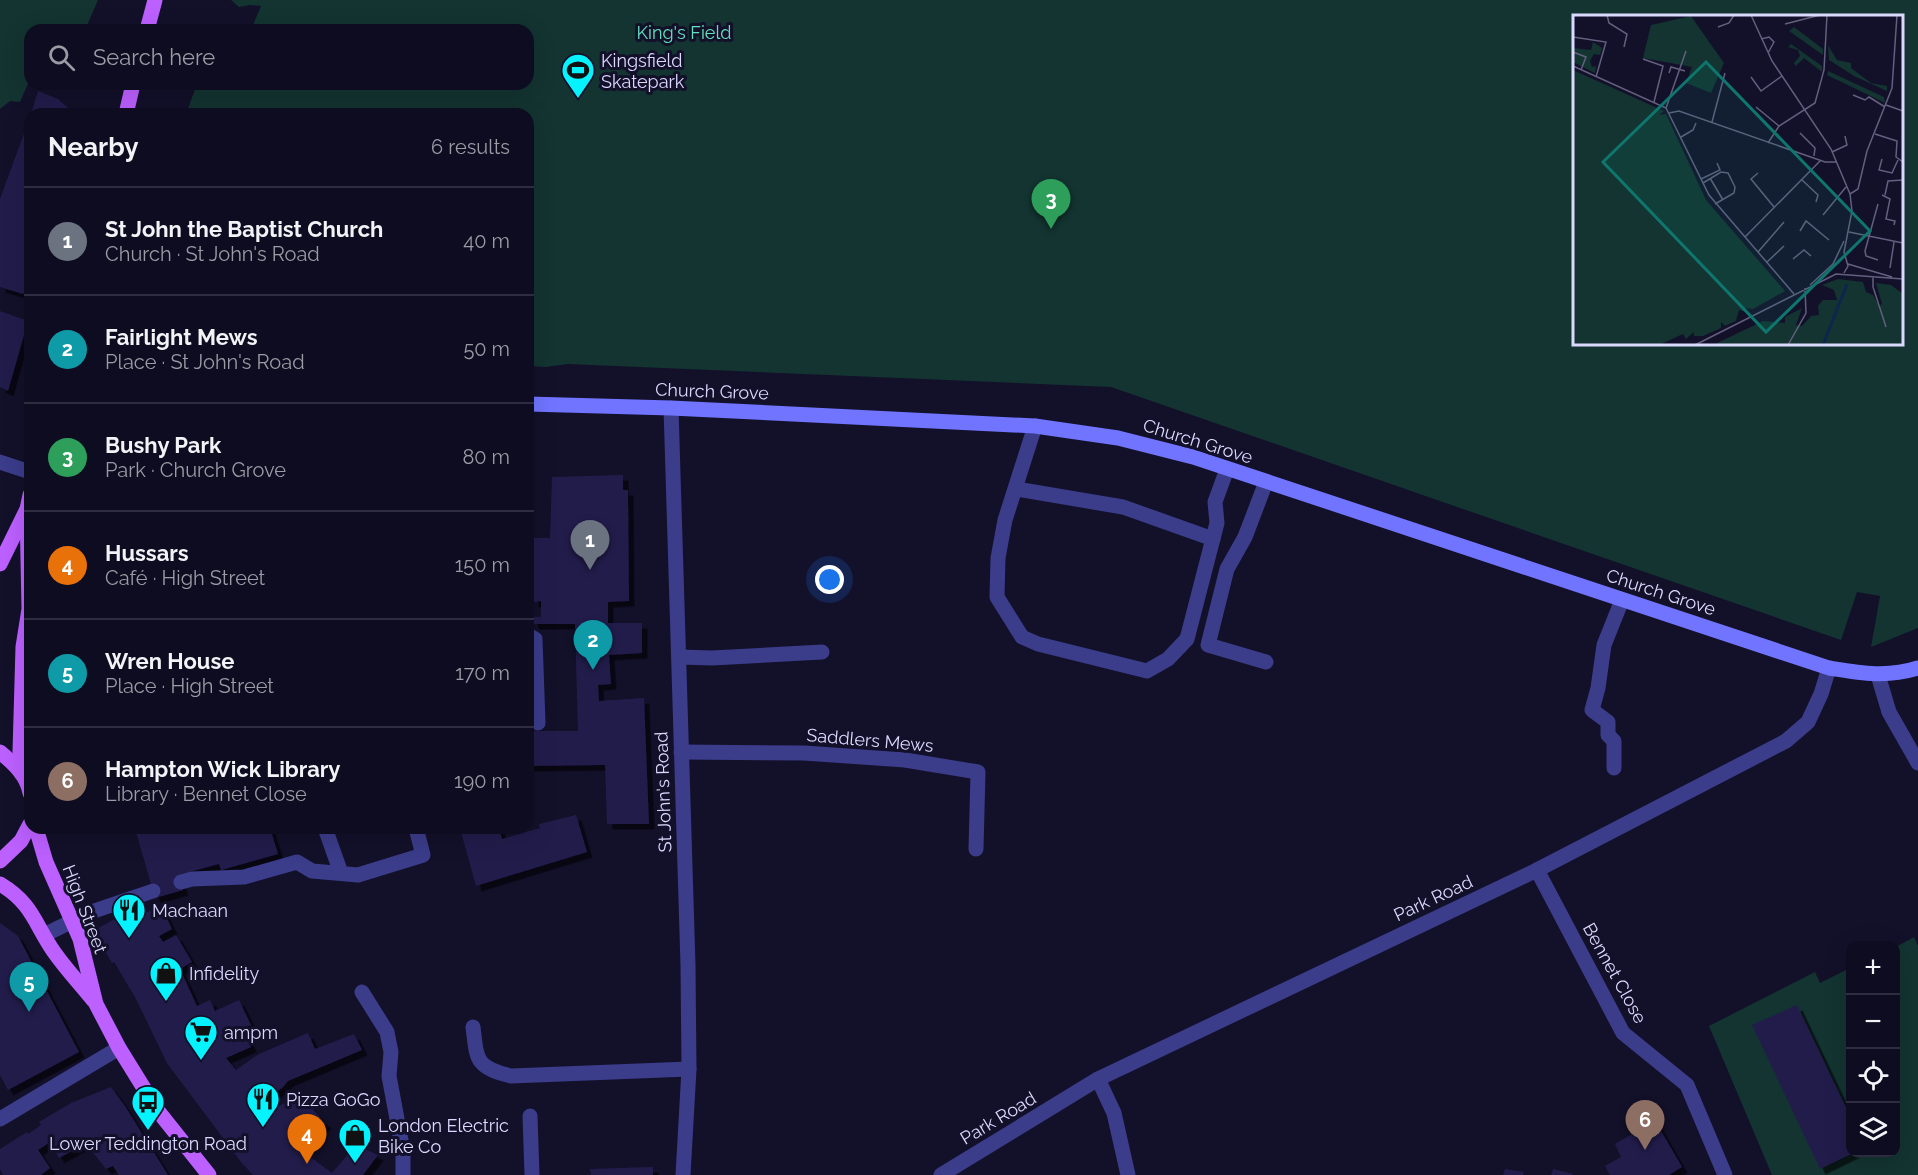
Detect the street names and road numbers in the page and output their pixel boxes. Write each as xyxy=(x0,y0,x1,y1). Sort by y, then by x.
street label: Church Grove xyxy=(655,379,770,403)
street label: Church Grove xyxy=(1141,414,1256,468)
street label: Church Grove xyxy=(1604,564,1719,620)
street label: Saddlers Mews xyxy=(806,724,935,756)
street label: St John's Road xyxy=(650,731,676,853)
street label: High Street xyxy=(58,862,112,956)
street label: Park Road xyxy=(1390,871,1476,925)
street label: Bennet Close xyxy=(1579,919,1652,1027)
street label: Park Road xyxy=(956,1087,1040,1149)

